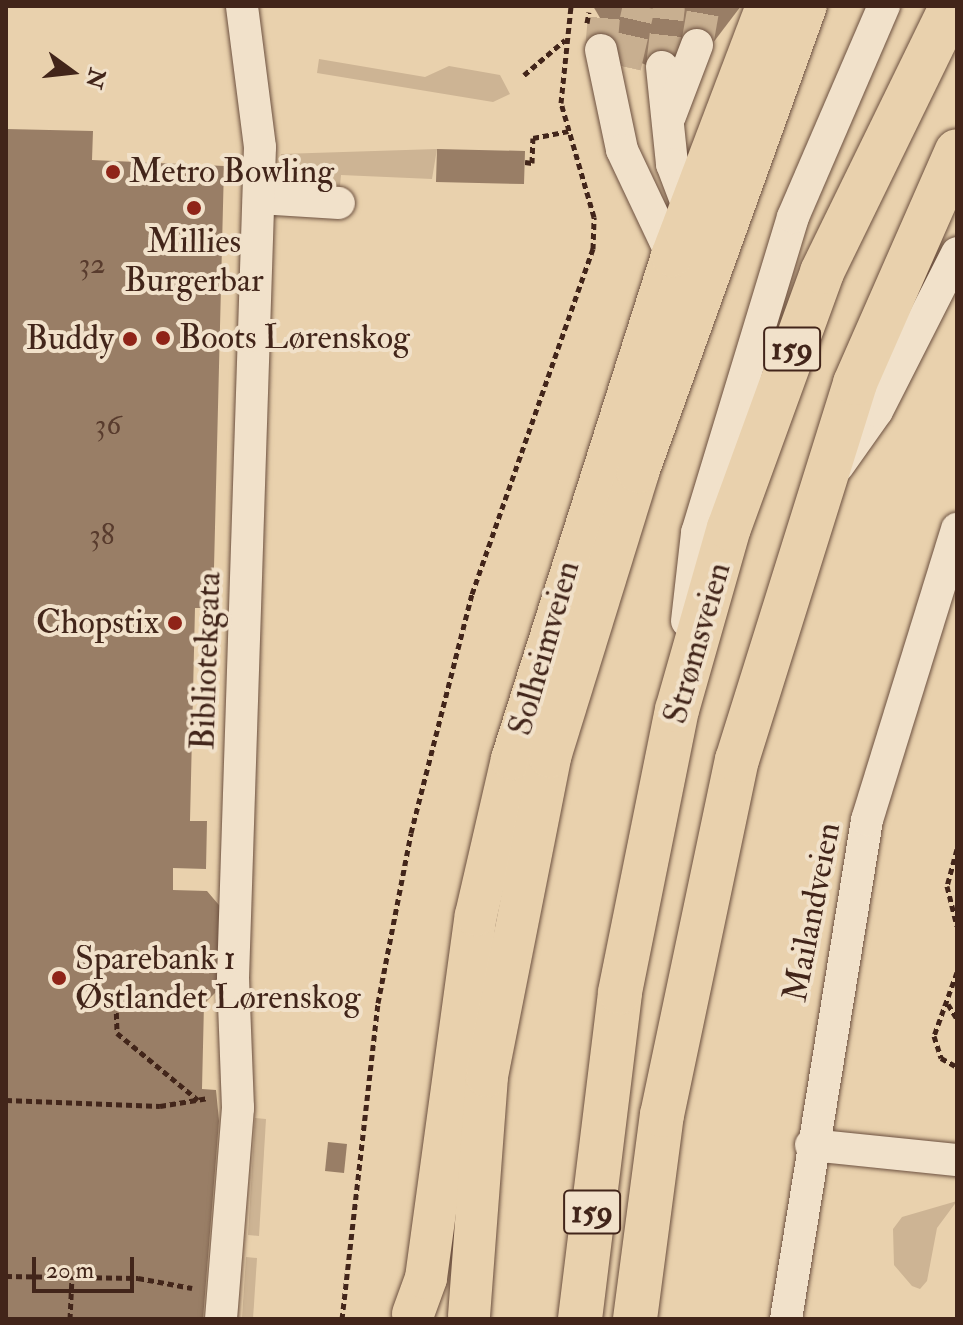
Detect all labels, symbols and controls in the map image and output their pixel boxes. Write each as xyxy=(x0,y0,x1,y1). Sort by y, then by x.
north arrow xyxy=(32,32,112,112)
text: N xyxy=(79,65,111,91)
place label: Metro Bowling xyxy=(129,152,334,192)
marker: Metro Bowling xyxy=(104,163,122,181)
marker: Millies Burgerbar xyxy=(185,199,203,217)
place label: Millies Burgerbar xyxy=(124,221,264,300)
house number: 32 xyxy=(79,246,105,282)
place label: Boots Lørenskog xyxy=(179,318,410,358)
place label: Buddy xyxy=(26,319,114,359)
road number: 159 xyxy=(762,321,822,377)
marker: Boots Lørenskog xyxy=(154,329,172,347)
marker: Buddy xyxy=(121,330,139,348)
house number: 36 xyxy=(95,407,121,443)
house number: 38 xyxy=(89,517,115,553)
street label: Solheimveien xyxy=(500,556,588,740)
street label: Strømsveien xyxy=(655,558,739,728)
street label: Bibliotekgata xyxy=(182,571,230,751)
place label: Chopstix xyxy=(36,603,159,643)
marker: Chopstix xyxy=(166,614,184,632)
street label: Mailandveien xyxy=(775,819,849,1005)
place label: Sparebank 1 Østlandet Lørenskog xyxy=(75,938,360,1018)
marker: Sparebank 1 Østlandet Lørenskog xyxy=(50,969,68,987)
road number: 159 xyxy=(562,1184,622,1240)
scale bar xyxy=(36,1241,138,1291)
text: 20 m xyxy=(46,1255,94,1286)

